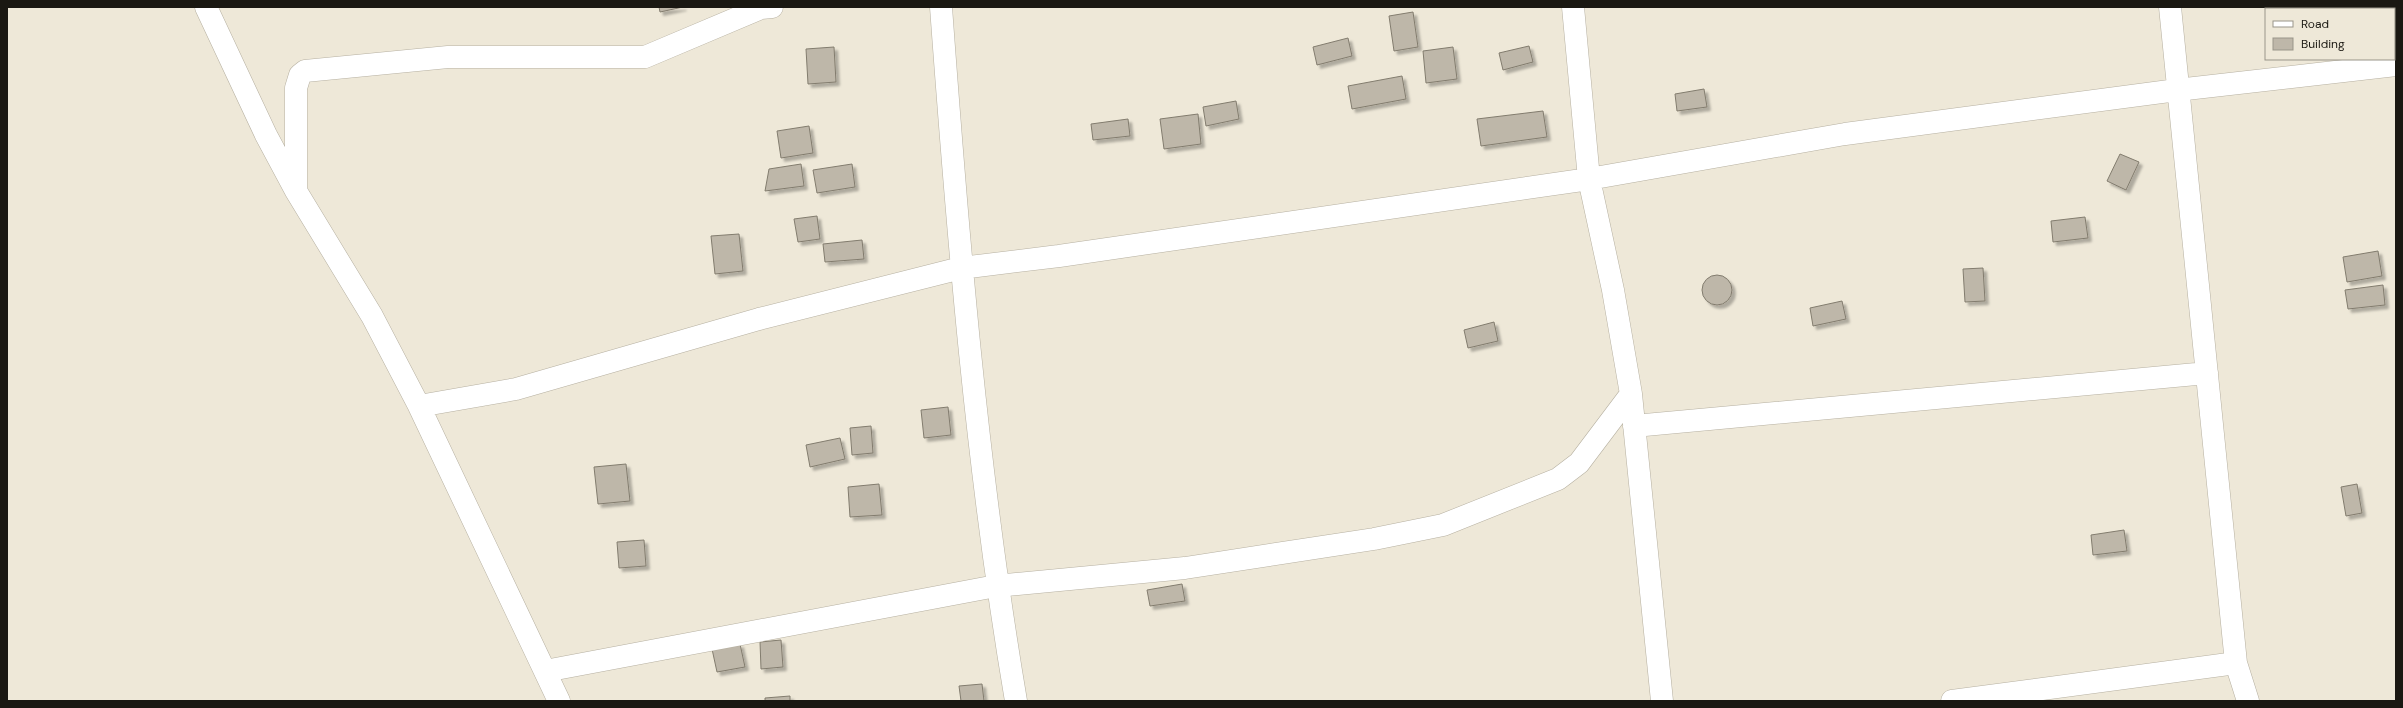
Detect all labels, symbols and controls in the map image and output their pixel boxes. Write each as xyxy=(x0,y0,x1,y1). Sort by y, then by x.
legend xyxy=(2265,8,2395,60)
text: Road xyxy=(2301,16,2329,32)
text: Building xyxy=(2301,36,2345,52)

